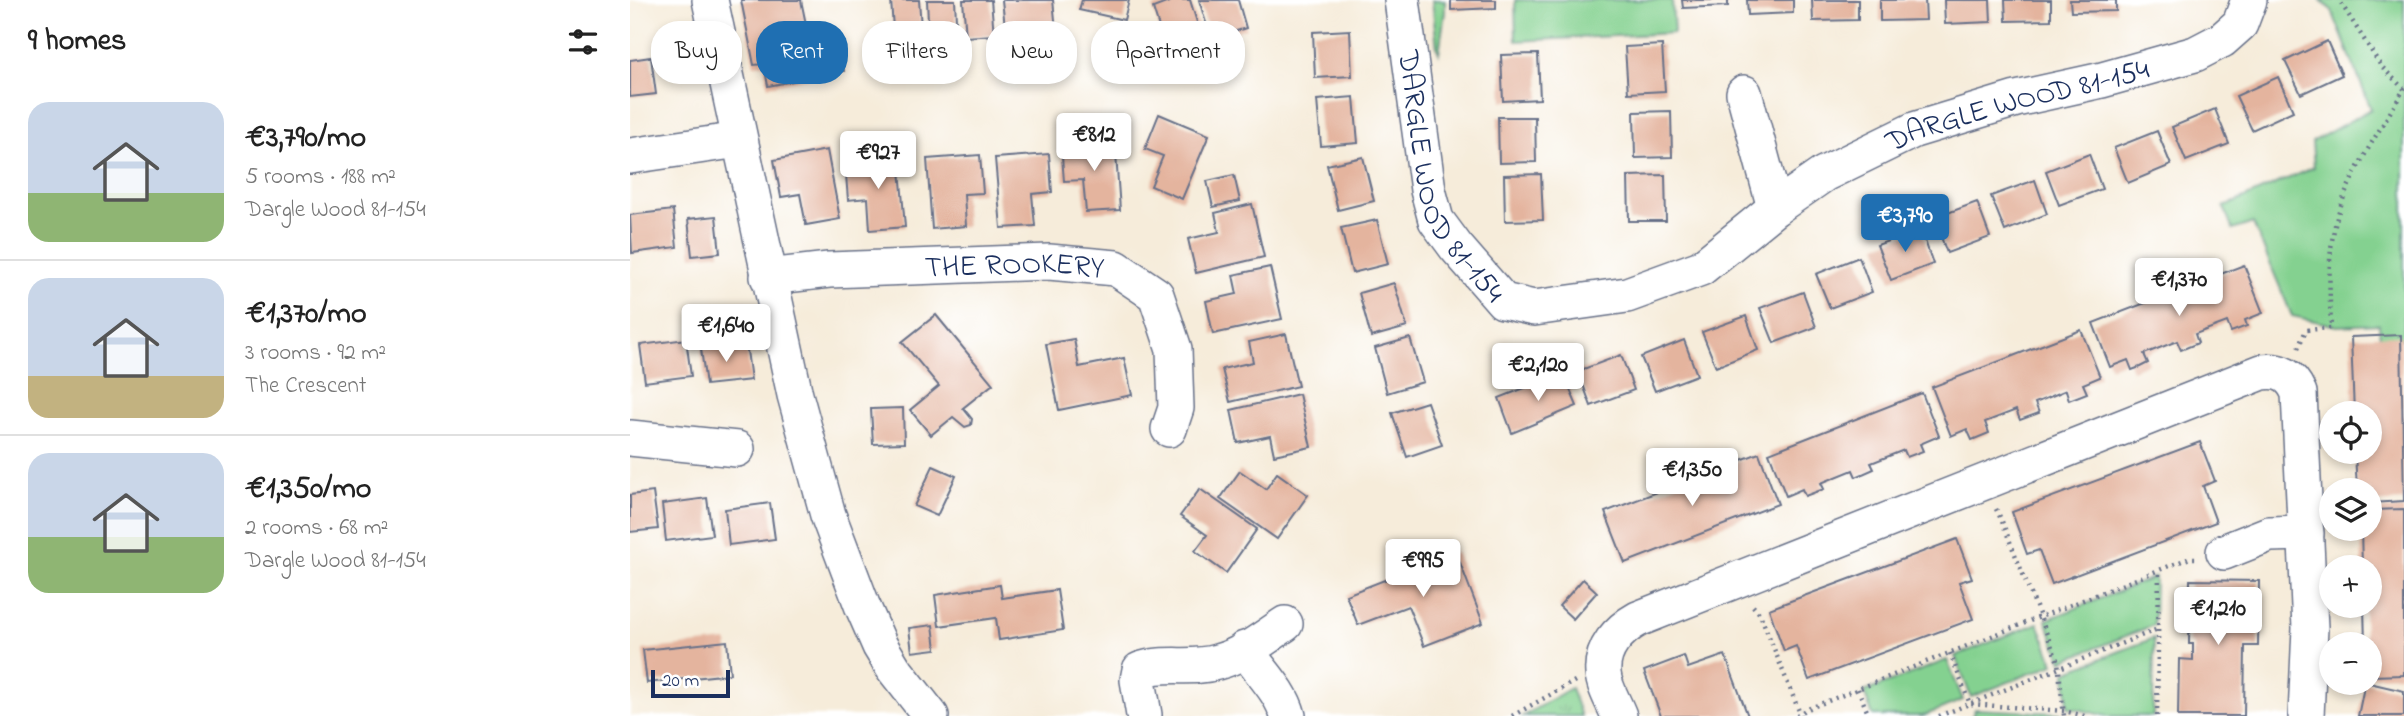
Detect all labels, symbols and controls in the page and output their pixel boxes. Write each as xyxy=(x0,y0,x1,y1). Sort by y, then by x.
text: 9 homes xyxy=(28,20,126,64)
chip: Buy xyxy=(651,21,742,84)
chip: Rent xyxy=(756,21,848,84)
chip: Filters xyxy=(862,21,972,84)
chip: New xyxy=(986,21,1077,84)
chip: Apartment xyxy=(1091,21,1245,84)
icon: filters xyxy=(564,23,602,61)
street label: DARGLE WOOD 81-154 xyxy=(1384,47,1514,314)
street label: DARGLE WOOD 81-154 xyxy=(1878,49,2155,166)
pin: €812 xyxy=(1053,114,1135,173)
text: €3,790/mo xyxy=(245,117,366,161)
text: €812 xyxy=(1072,119,1116,152)
icon: home xyxy=(84,130,168,214)
pin: €927 xyxy=(837,132,919,191)
text: €927 xyxy=(856,137,900,170)
text: 5 rooms · 188 m² xyxy=(245,161,396,194)
text: Dargle Wood 81-154 xyxy=(245,194,426,227)
pin: €3,790 xyxy=(1848,194,1962,254)
text: €3,790 xyxy=(1877,200,1933,233)
street label: THE ROOKERY xyxy=(924,243,1106,292)
pin: €1,370 xyxy=(2122,258,2236,318)
text: €1,370 xyxy=(2151,264,2207,297)
text: €1,370/mo xyxy=(245,293,367,337)
pin: €1,640 xyxy=(669,304,783,364)
icon: home xyxy=(84,306,168,390)
text: €1,640 xyxy=(698,310,754,343)
text: 3 rooms · 92 m² xyxy=(245,337,386,370)
pin: €2,120 xyxy=(1481,344,1595,403)
text: €2,120 xyxy=(1508,349,1568,382)
text: The Crescent xyxy=(245,370,367,403)
map controls xyxy=(2319,401,2382,695)
button: locate xyxy=(2319,401,2382,464)
pin: €1,350 xyxy=(1635,448,1749,508)
text: €1,350 xyxy=(1662,454,1722,487)
text: €1,350/mo xyxy=(245,468,371,512)
button: layers xyxy=(2319,478,2382,541)
icon: home xyxy=(84,481,168,565)
text: 2 rooms · 68 m² xyxy=(245,512,388,545)
pin: €995 xyxy=(1382,540,1464,599)
text: Dargle Wood 81-154 xyxy=(245,545,426,578)
text: €995 xyxy=(1401,545,1445,578)
button: + xyxy=(2319,555,2382,618)
pin: €1,210 xyxy=(2161,588,2275,647)
text: €1,210 xyxy=(2190,593,2246,626)
button: − xyxy=(2319,632,2382,695)
scale bar xyxy=(651,667,730,699)
text: 20 m xyxy=(662,668,699,695)

